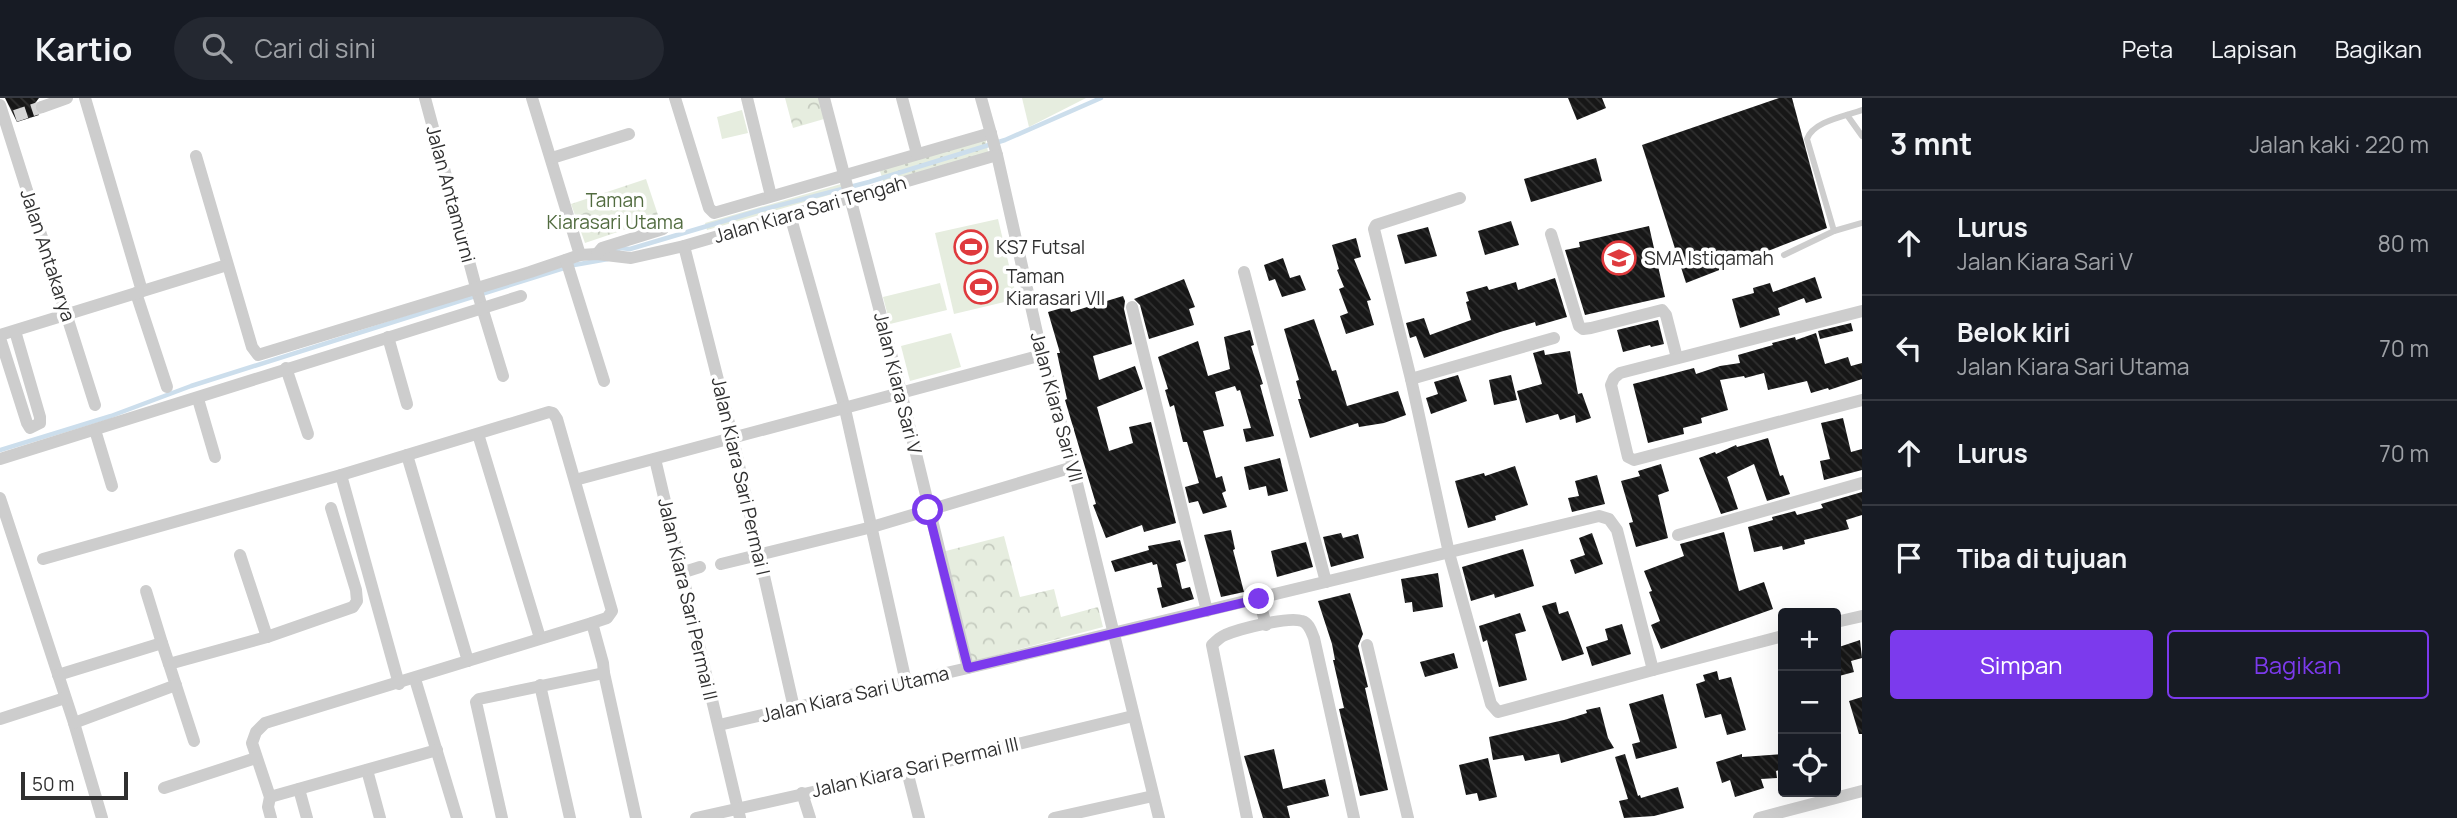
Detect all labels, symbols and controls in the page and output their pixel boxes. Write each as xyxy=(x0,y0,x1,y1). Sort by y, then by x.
search box xyxy=(174,17,664,80)
text: Kartio xyxy=(35,26,132,71)
icon: search xyxy=(198,29,236,67)
text: Cari di sini xyxy=(254,30,376,66)
text: Peta xyxy=(2122,32,2173,65)
text: Lapisan xyxy=(2211,32,2297,65)
text: Bagikan xyxy=(2335,32,2422,65)
street label: Jalan Antamurni xyxy=(420,123,482,265)
text: 3 mnt xyxy=(1890,123,1972,164)
text: Jalan kaki · 220 m xyxy=(2249,128,2429,160)
street label: Jalan Kiara Sari Tengah xyxy=(711,169,909,249)
street label: Jalan Antakarya xyxy=(14,185,82,325)
park label: Taman Kiarasari Utama xyxy=(546,187,684,235)
text: Lurus xyxy=(1957,209,2028,245)
icon: ahead xyxy=(1890,224,1928,262)
text: 80 m xyxy=(2378,227,2429,259)
sports icon: KS7 Futsal xyxy=(952,228,990,266)
place label: KS7 Futsal xyxy=(996,234,1085,260)
school or university icon: SMA Istiqamah xyxy=(1600,239,1638,277)
place label: SMA Istiqamah xyxy=(1644,245,1774,271)
text: Jalan Kiara Sari V xyxy=(1957,245,2133,277)
place label: Taman Kiarasari VII xyxy=(1006,263,1105,311)
sports icon: Taman Kiarasari VII xyxy=(962,268,1000,306)
street label: Jalan Kiara Sari V xyxy=(868,309,928,457)
text: Belok kiri xyxy=(1957,314,2071,350)
street label: Jalan Kiara Sari VII xyxy=(1024,329,1090,485)
icon: left xyxy=(1890,329,1928,367)
text: 70 m xyxy=(2379,332,2429,364)
text: Jalan Kiara Sari Utama xyxy=(1957,350,2189,382)
street label: Jalan Kiara Sari Permai I xyxy=(706,374,776,578)
icon: ahead xyxy=(1890,434,1928,472)
text: Lurus xyxy=(1957,435,2028,471)
text: 70 m xyxy=(2379,437,2429,469)
route start xyxy=(912,494,943,525)
street label: Jalan Kiara Sari Permai II xyxy=(652,495,724,703)
icon: arrive xyxy=(1890,539,1928,577)
text: Tiba di tujuan xyxy=(1957,540,2127,576)
route end xyxy=(1243,583,1274,614)
map controls xyxy=(1778,608,1841,797)
button: + xyxy=(1778,608,1841,671)
button: Simpan xyxy=(1890,630,2153,699)
button: Bagikan xyxy=(2167,630,2429,699)
street label: Jalan Kiara Sari Utama xyxy=(759,660,951,728)
button: − xyxy=(1778,671,1841,734)
street label: Jalan Kiara Sari Permai III xyxy=(809,731,1021,803)
button: locate xyxy=(1778,734,1841,797)
scale bar xyxy=(21,769,128,801)
text: 50 m xyxy=(32,771,74,797)

